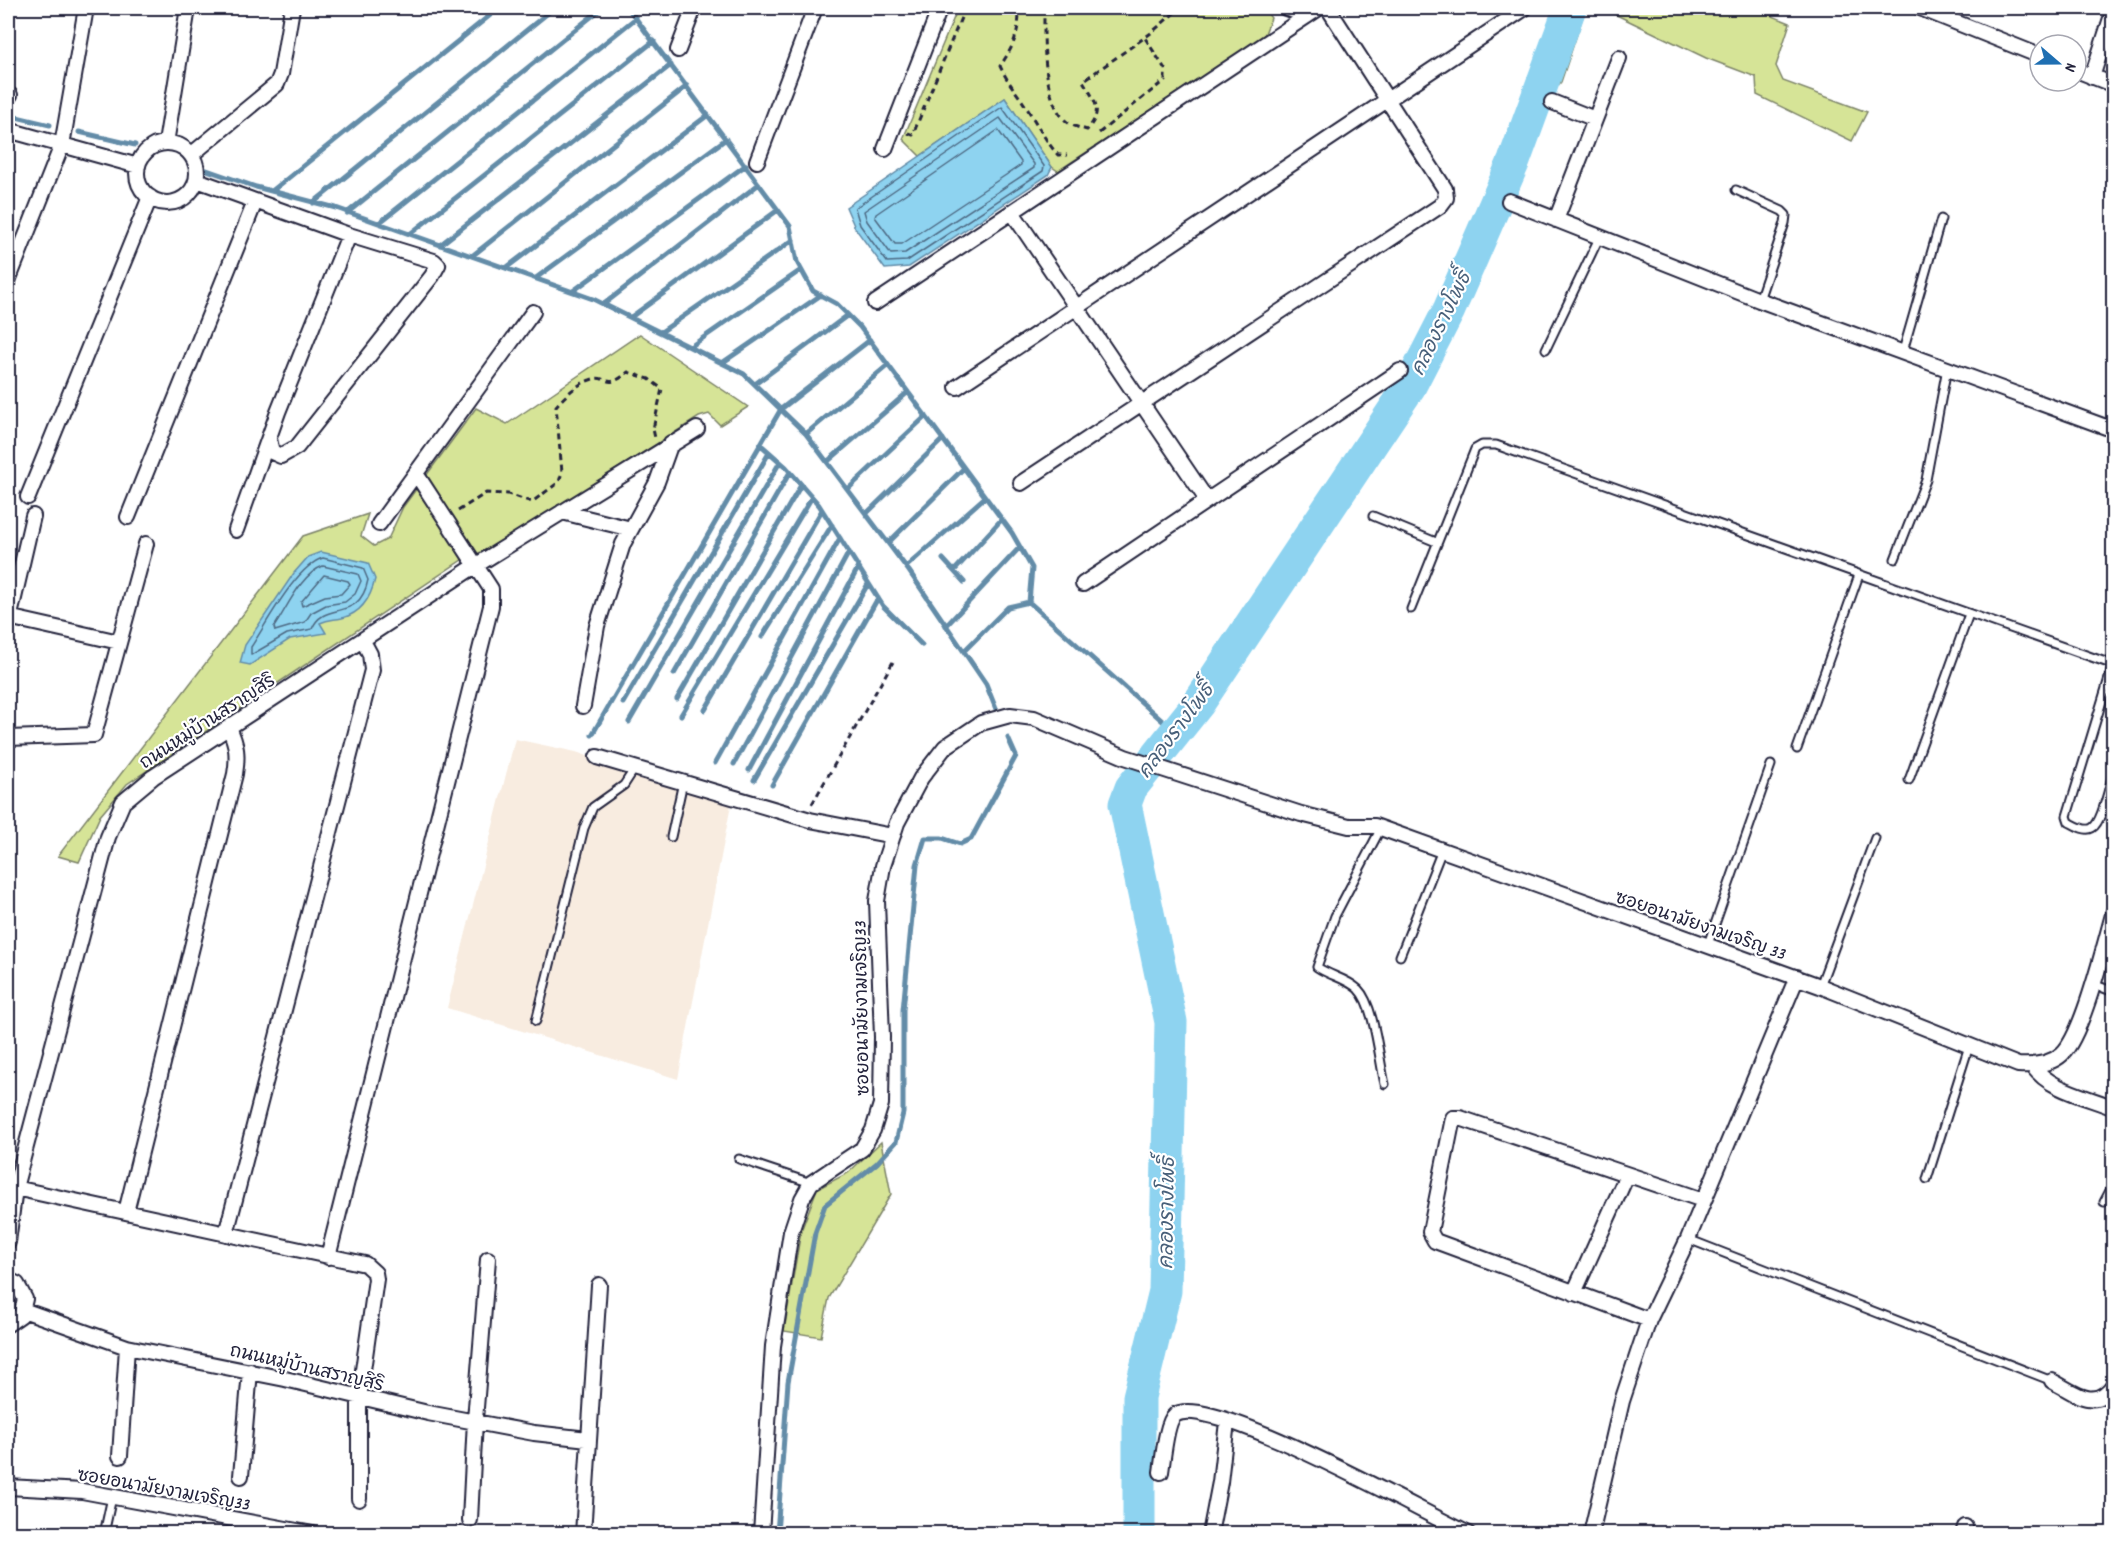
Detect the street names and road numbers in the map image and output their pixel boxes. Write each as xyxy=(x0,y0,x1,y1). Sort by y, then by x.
street label: ถนนหมู่บ้านสราญสิริ xyxy=(134,668,281,776)
street label: ซอยอนามัยงามเจริญ 33 xyxy=(1611,885,1790,968)
street label: ซอยอนามัยงามเจริญ33 xyxy=(848,920,878,1096)
street label: ถนนหมู่บ้านสราญสิริ xyxy=(227,1338,386,1399)
street label: ซอยอนามัยงามเจริญ33 xyxy=(75,1463,252,1519)

